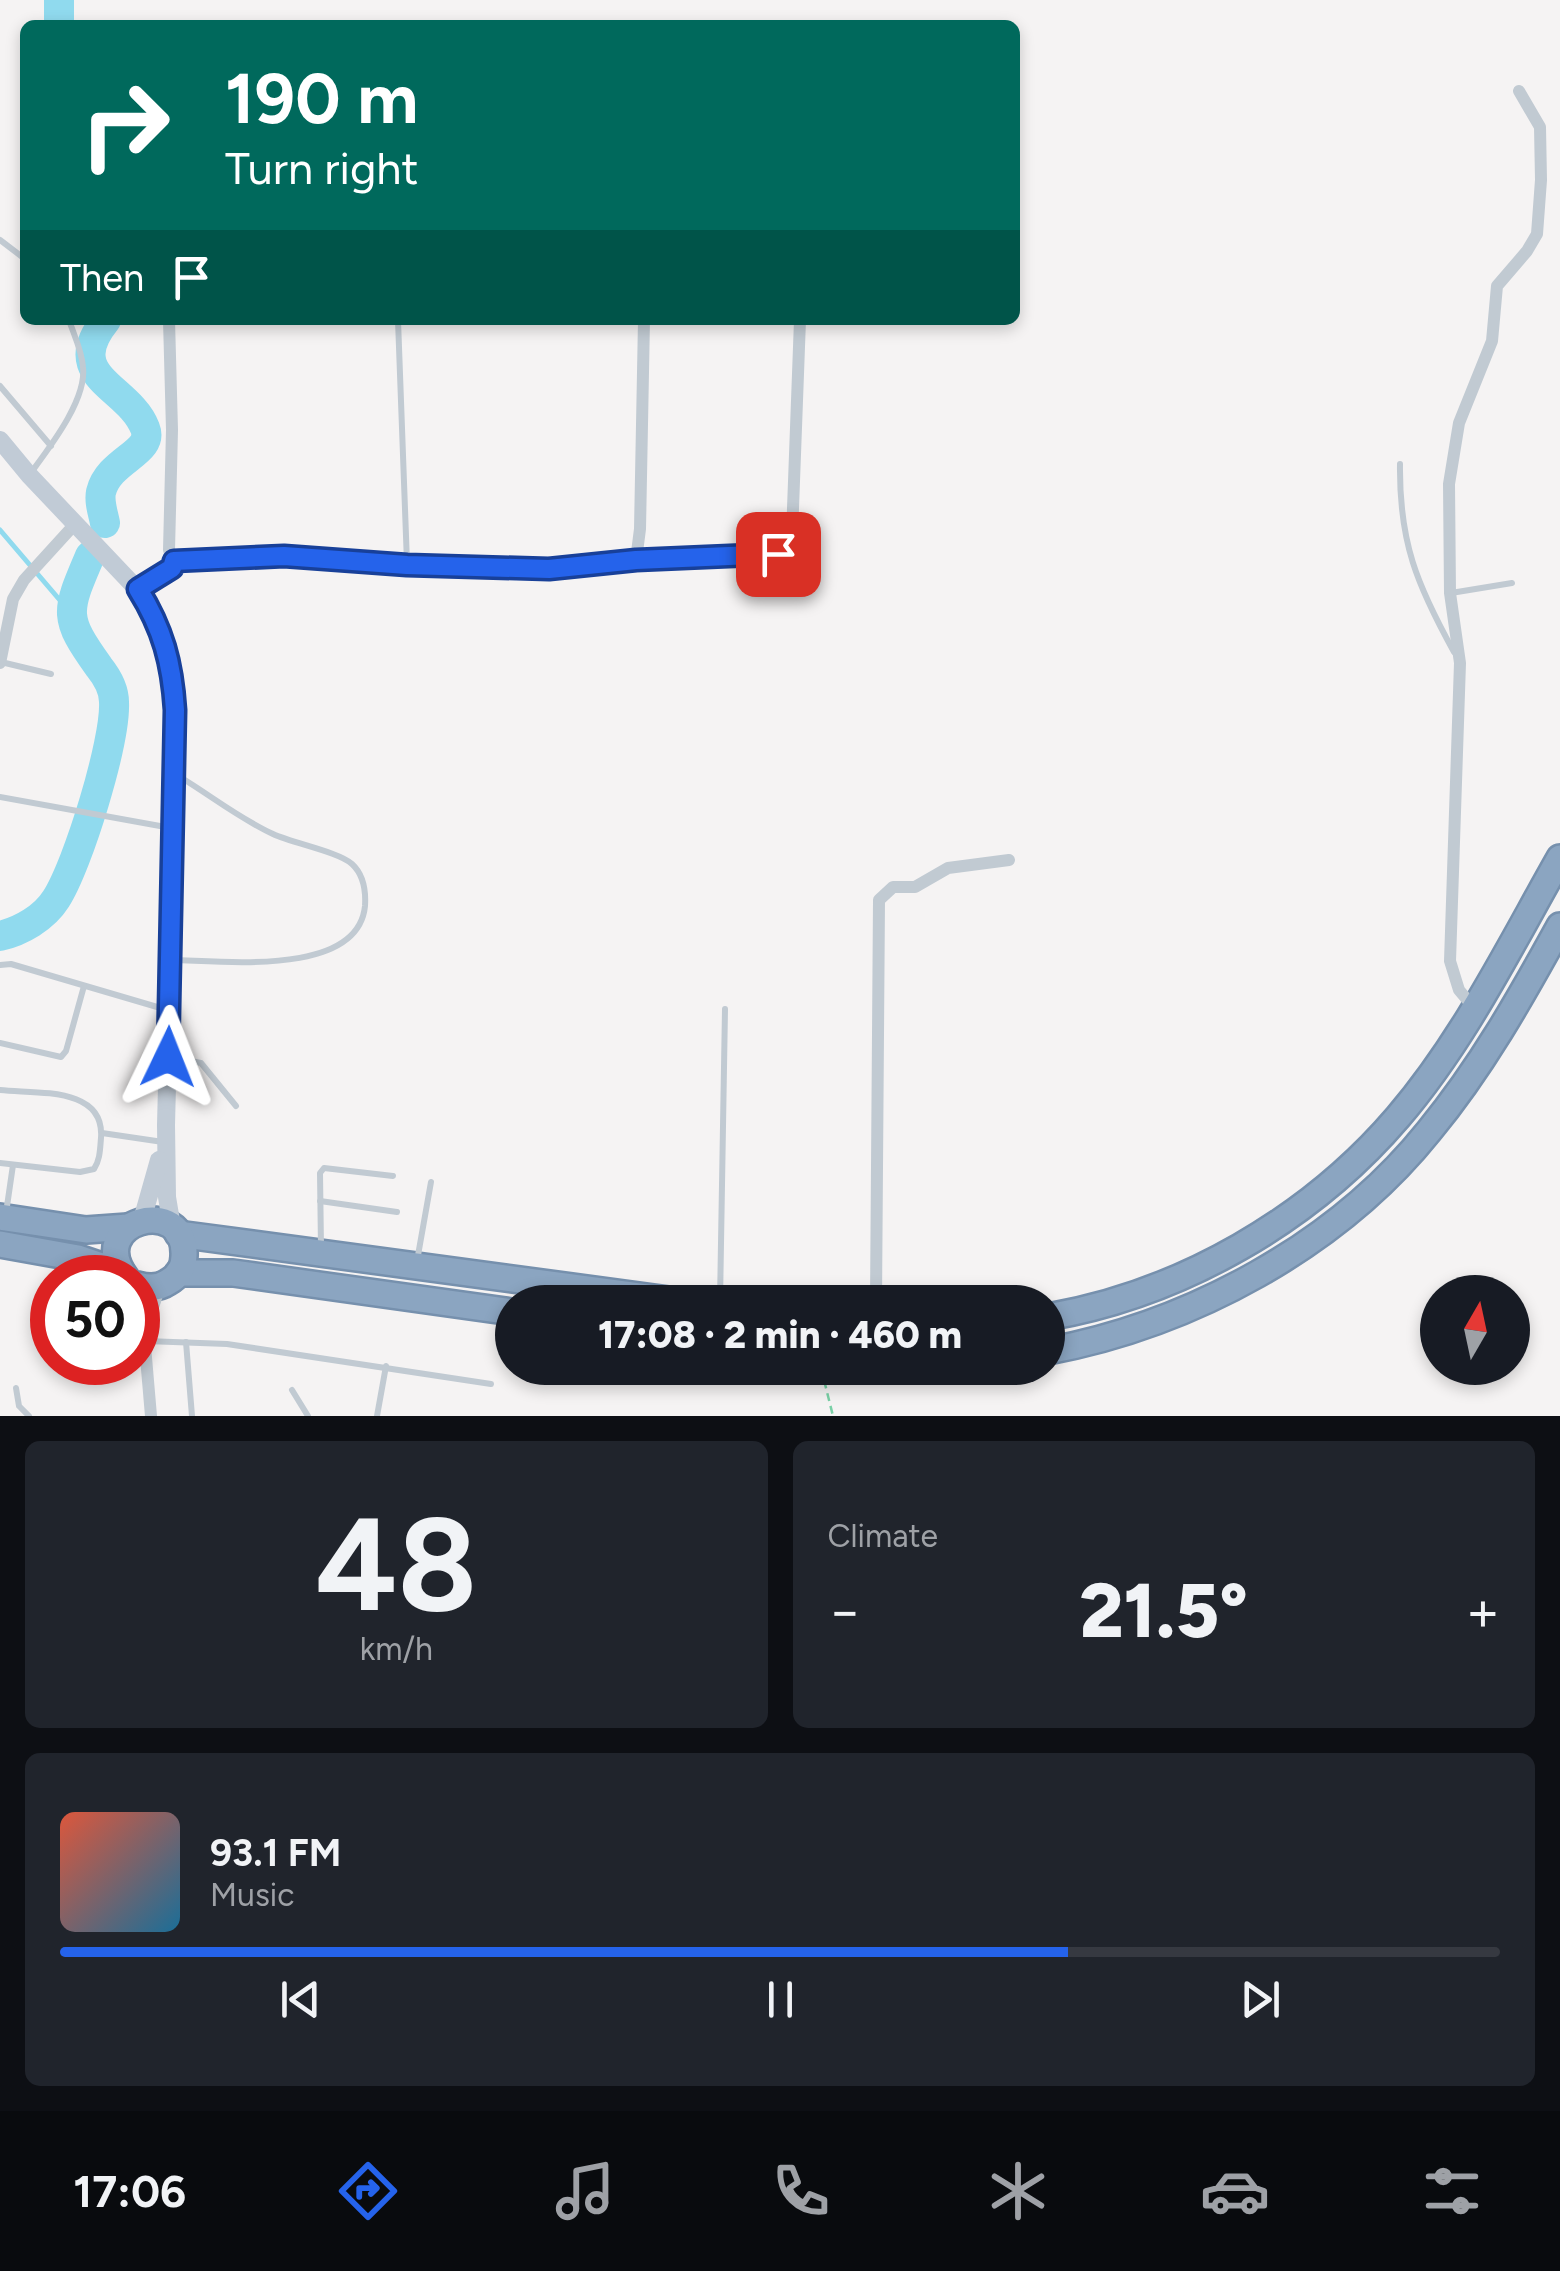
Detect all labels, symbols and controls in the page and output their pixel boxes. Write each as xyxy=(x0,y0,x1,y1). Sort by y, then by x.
text: 190 m xyxy=(225,56,418,141)
icon: right xyxy=(60,60,190,190)
text: Turn right xyxy=(225,141,418,195)
icon: arrive xyxy=(164,250,219,305)
text: Then xyxy=(60,255,144,301)
pin xyxy=(736,512,821,597)
icon: arrive xyxy=(751,527,806,582)
position arrow xyxy=(116,1005,220,1109)
speed limit sign: 50 xyxy=(30,1255,160,1385)
north arrow xyxy=(1420,1275,1530,1385)
map controls xyxy=(1420,1275,1530,1385)
text: 17:08 · 2 min · 460 m xyxy=(598,1312,962,1358)
text: 48 xyxy=(315,1487,477,1643)
text: Climate xyxy=(828,1517,938,1555)
text: 21.5° xyxy=(1079,1566,1248,1656)
text: − xyxy=(828,1578,862,1644)
text: + xyxy=(1466,1578,1500,1644)
text: km/h xyxy=(360,1630,433,1668)
text: 93.1 FM xyxy=(210,1830,341,1876)
text: Music xyxy=(210,1876,295,1914)
icon: previous xyxy=(273,1972,328,2027)
icon: pause xyxy=(753,1972,808,2027)
icon: next xyxy=(1233,1972,1288,2027)
icon: directions xyxy=(333,2156,403,2226)
icon: music xyxy=(550,2156,620,2226)
icon: phone xyxy=(766,2156,836,2226)
icon: climate xyxy=(983,2156,1053,2226)
icon: car xyxy=(1200,2156,1270,2226)
icon: filters xyxy=(1417,2156,1487,2226)
text: 17:06 xyxy=(73,2164,186,2218)

